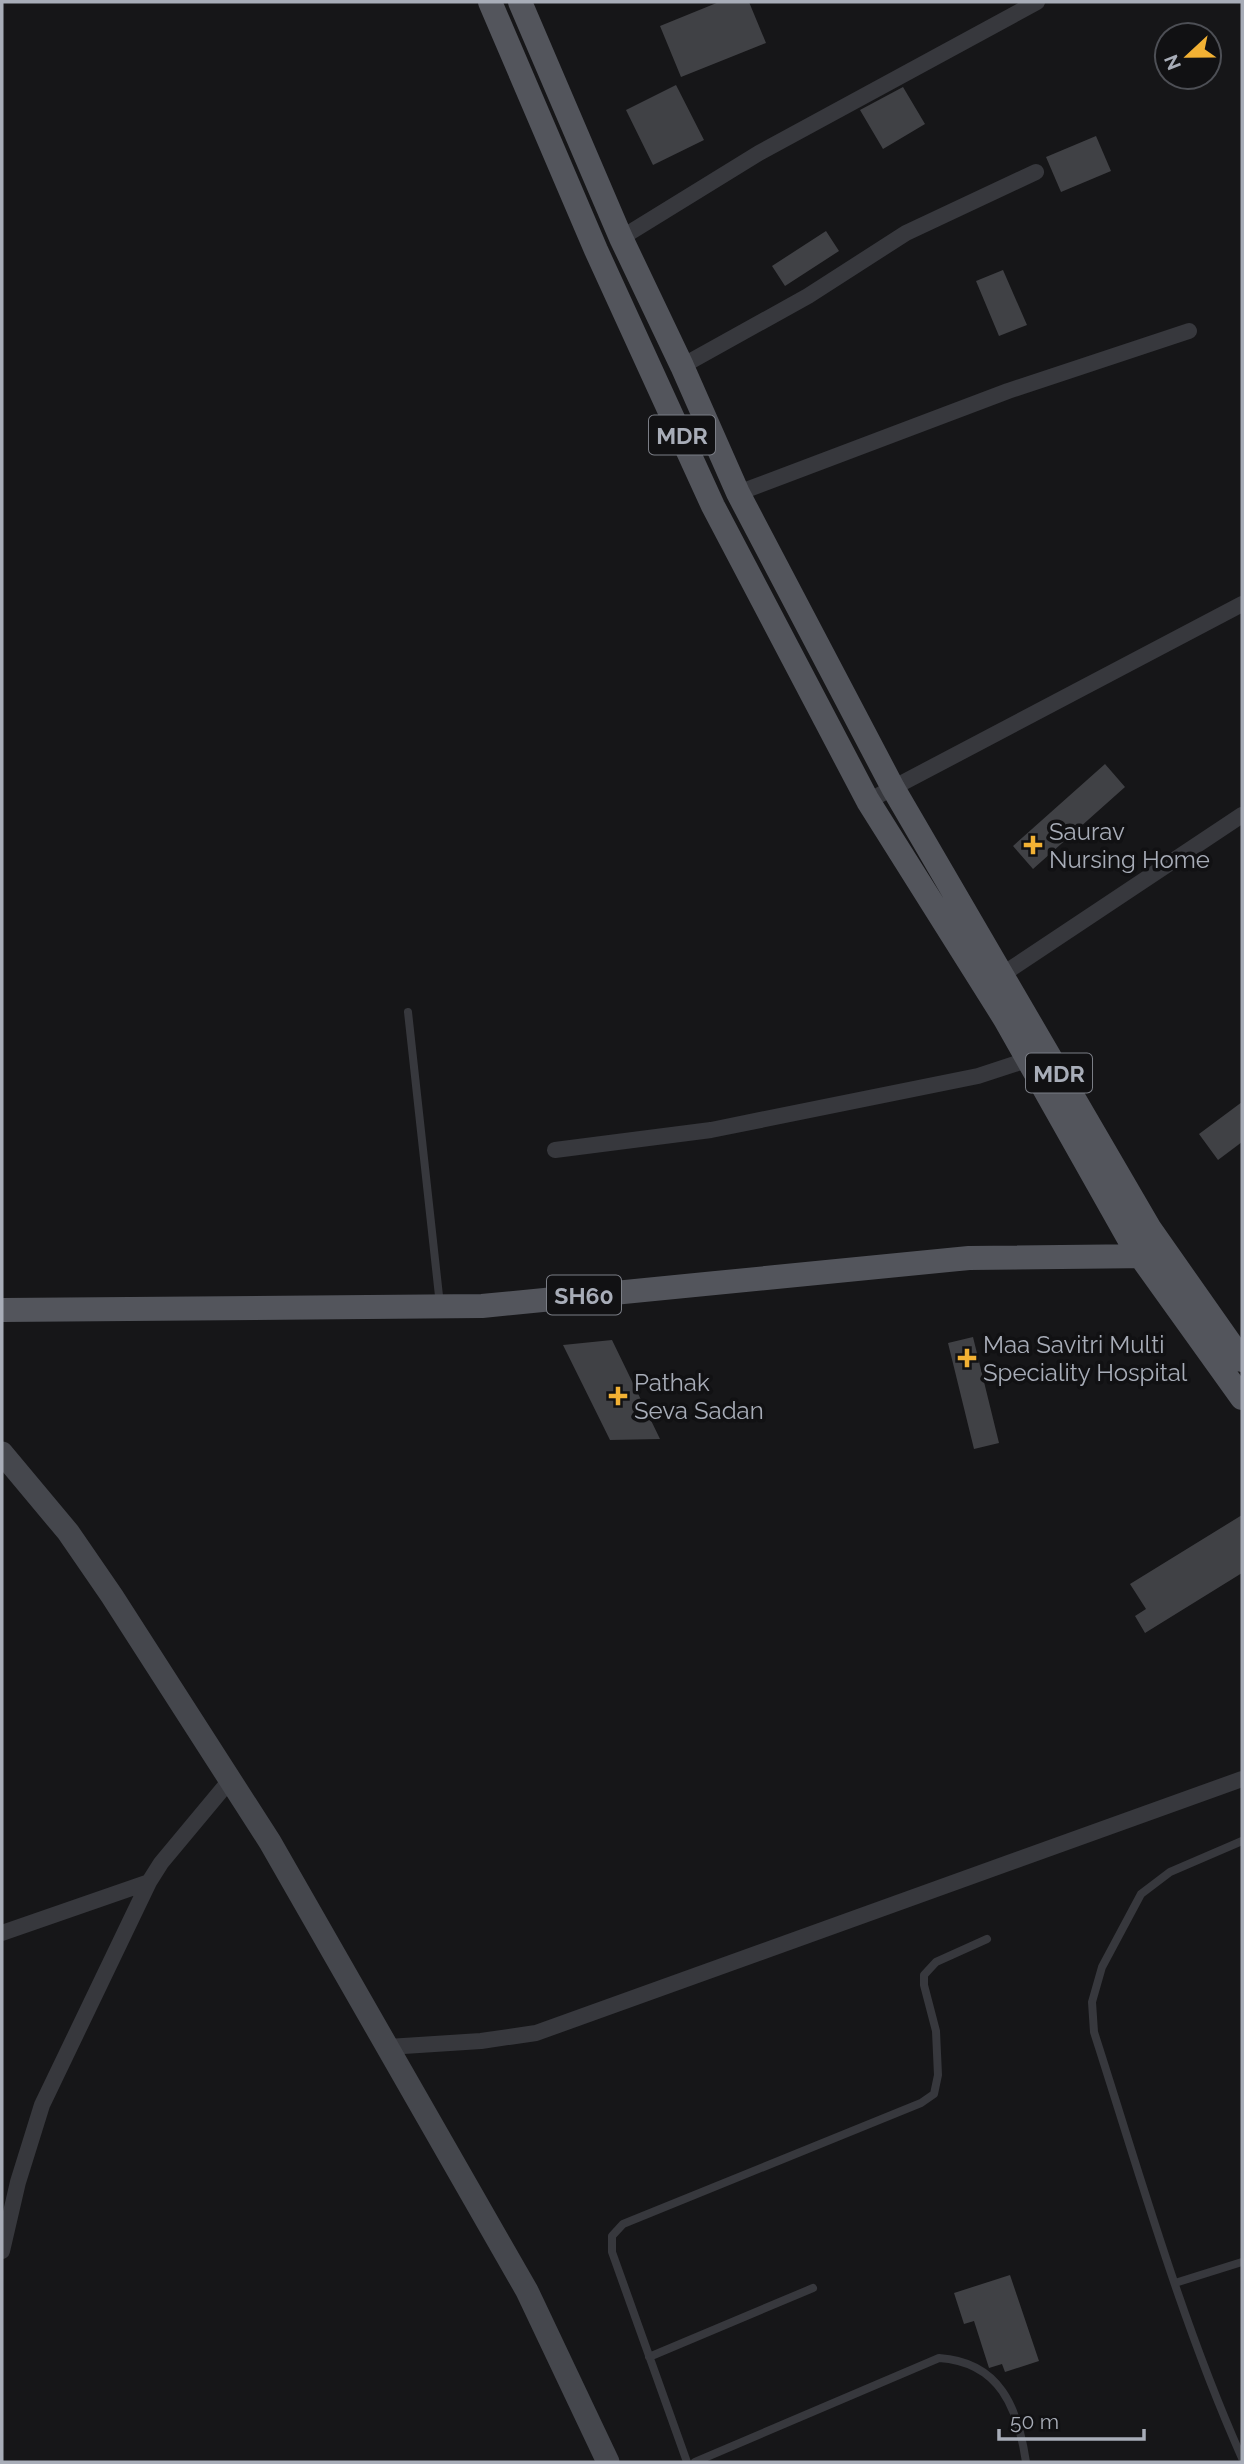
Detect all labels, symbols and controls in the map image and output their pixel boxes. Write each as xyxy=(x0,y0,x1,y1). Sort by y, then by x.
north arrow xyxy=(1153,21,1223,91)
text: N xyxy=(1159,52,1185,73)
road number: MDR xyxy=(649,416,715,454)
place label: Saurav Nursing Home xyxy=(1049,817,1210,874)
marker: Saurav Nursing Home xyxy=(1023,835,1043,855)
road number: MDR xyxy=(1026,1054,1092,1092)
road number: SH60 xyxy=(547,1276,621,1314)
place label: Maa Savitri Multi Speciality Hospital xyxy=(983,1330,1188,1387)
marker: Maa Savitri Multi Speciality Hospital xyxy=(957,1348,977,1368)
place label: Pathak Seva Sadan xyxy=(634,1368,764,1425)
marker: Pathak Seva Sadan xyxy=(608,1386,628,1406)
scale bar xyxy=(999,2398,1144,2442)
text: 50 m xyxy=(1010,2409,1059,2434)

